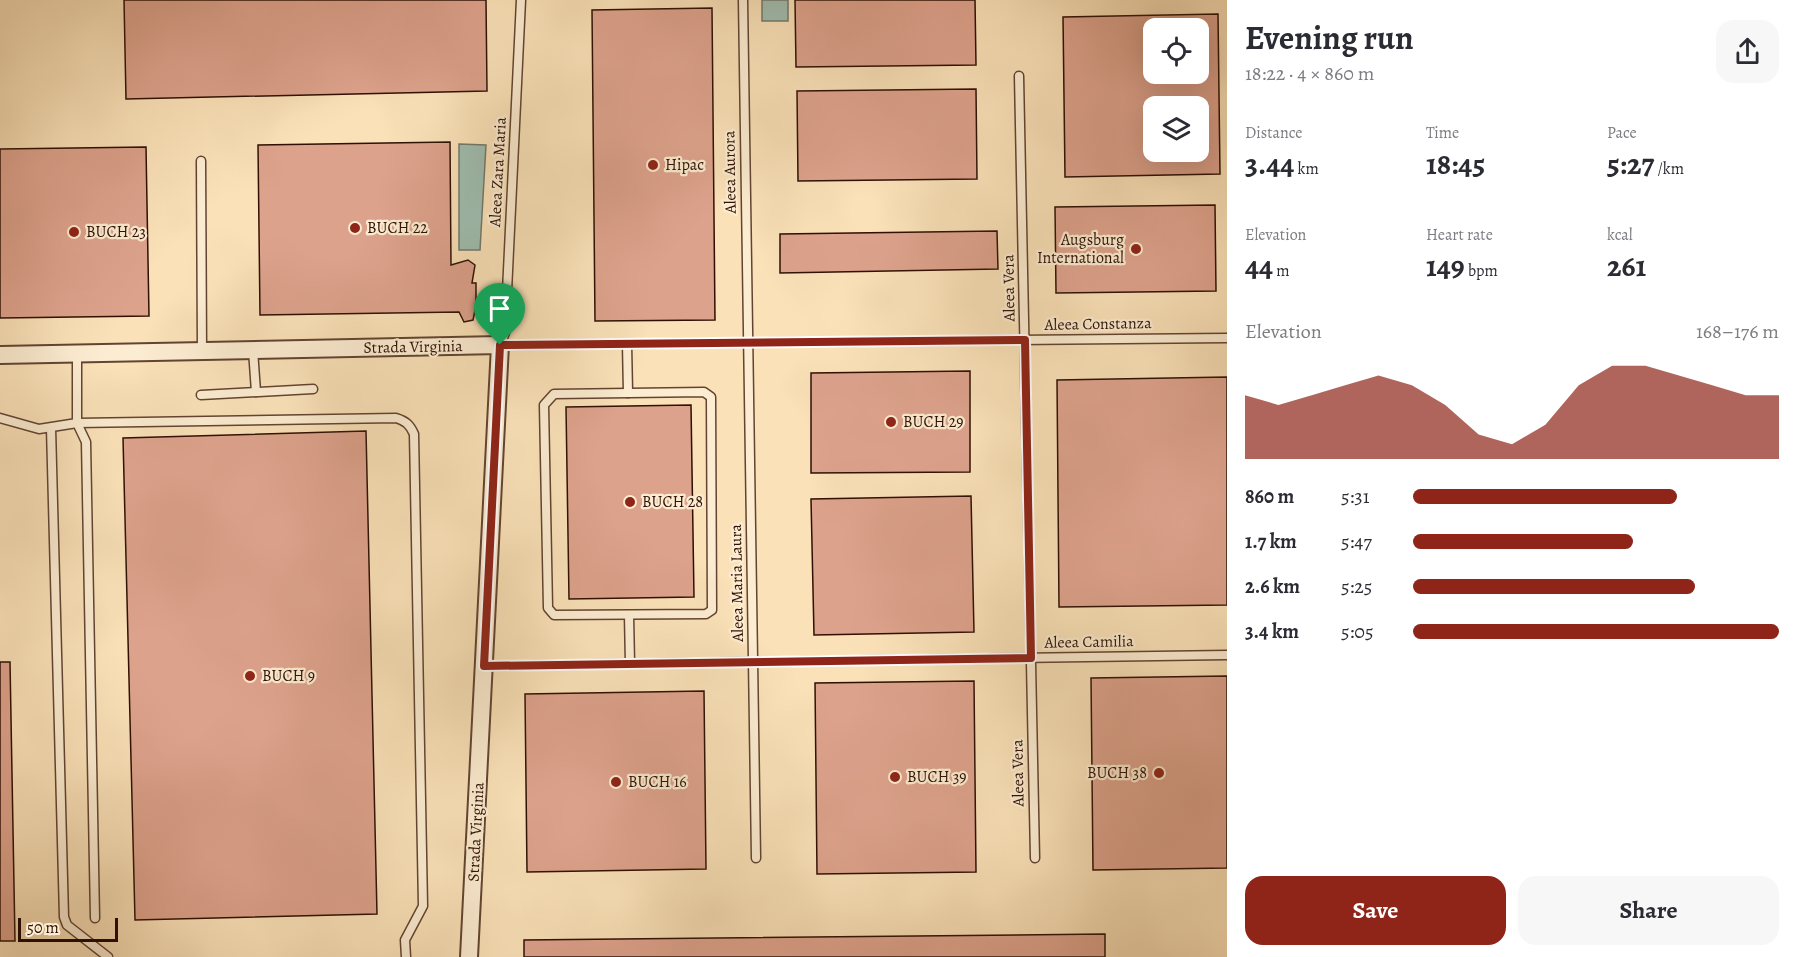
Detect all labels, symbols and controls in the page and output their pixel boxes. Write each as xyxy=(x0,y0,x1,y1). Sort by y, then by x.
text: Evening run xyxy=(1245,15,1414,60)
map controls xyxy=(1143,18,1209,162)
button: locate xyxy=(1143,18,1209,84)
button: share xyxy=(1716,20,1779,83)
text: 18:22 · 4 × 860 m xyxy=(1245,60,1374,87)
button: layers xyxy=(1143,96,1209,162)
street label: Aleea Zara Maria xyxy=(484,116,512,228)
text: Distance xyxy=(1245,122,1302,144)
text: Time xyxy=(1426,122,1459,144)
text: Pace xyxy=(1607,122,1637,144)
street label: Aleea Aurora xyxy=(718,130,742,215)
text: 3.44 xyxy=(1245,144,1294,184)
text: 18:45 xyxy=(1426,144,1485,184)
text: 5:27 xyxy=(1607,144,1654,184)
place label: Hipac xyxy=(665,154,704,176)
marker: Hipac xyxy=(646,158,660,172)
text: km xyxy=(1294,158,1319,180)
text: /km xyxy=(1654,158,1684,180)
place label: BUCH 22 xyxy=(367,217,428,239)
place label: BUCH 23 xyxy=(86,221,146,243)
marker: BUCH 22 xyxy=(348,221,362,235)
text: Elevation xyxy=(1245,224,1306,246)
text: Heart rate xyxy=(1426,224,1493,246)
text: kcal xyxy=(1607,224,1633,246)
marker: BUCH 23 xyxy=(67,225,81,239)
place label: Augsburg International xyxy=(1037,229,1124,269)
marker: Augsburg International xyxy=(1129,242,1143,256)
text: 44 xyxy=(1245,246,1273,286)
text: 149 xyxy=(1426,246,1465,286)
text: 261 xyxy=(1607,246,1646,286)
street label: Aleea Vera xyxy=(997,254,1021,323)
text: m xyxy=(1273,260,1290,282)
text: bpm xyxy=(1465,260,1498,282)
pin xyxy=(474,283,525,345)
icon: arrive xyxy=(483,292,516,325)
street label: Aleea Constanza xyxy=(1043,312,1152,336)
text: Elevation xyxy=(1245,318,1322,345)
text: 168–176 m xyxy=(1696,318,1779,345)
street label: Strada Virginia xyxy=(363,335,463,359)
place label: BUCH 29 xyxy=(903,411,964,433)
marker: BUCH 29 xyxy=(884,415,898,429)
text: 860 m xyxy=(1245,483,1294,510)
text: 5:31 xyxy=(1341,483,1370,510)
place label: BUCH 28 xyxy=(642,491,703,513)
marker: BUCH 28 xyxy=(623,495,637,509)
street label: Aleea Maria Laura xyxy=(725,523,749,643)
text: 1.7 km xyxy=(1245,528,1297,555)
text: 5:47 xyxy=(1341,528,1372,555)
text: 2.6 km xyxy=(1245,573,1300,600)
text: 5:25 xyxy=(1341,573,1372,600)
text: 3.4 km xyxy=(1245,618,1299,645)
text: 5:05 xyxy=(1341,618,1374,645)
street label: Aleea Camilia xyxy=(1043,630,1134,654)
place label: BUCH 9 xyxy=(262,665,315,687)
marker: BUCH 9 xyxy=(243,669,257,683)
street label: Aleea Vera xyxy=(1006,739,1030,808)
place label: BUCH 38 xyxy=(1087,762,1147,784)
place label: BUCH 39 xyxy=(907,766,967,788)
marker: BUCH 38 xyxy=(1152,766,1166,780)
marker: BUCH 39 xyxy=(888,770,902,784)
place label: BUCH 16 xyxy=(628,771,687,793)
marker: BUCH 16 xyxy=(609,775,623,789)
street label: Strada Virginia xyxy=(462,781,490,882)
button: Save xyxy=(1245,876,1506,945)
button: Share xyxy=(1518,876,1779,945)
scale bar xyxy=(18,915,118,942)
text: 50 m xyxy=(27,917,59,939)

